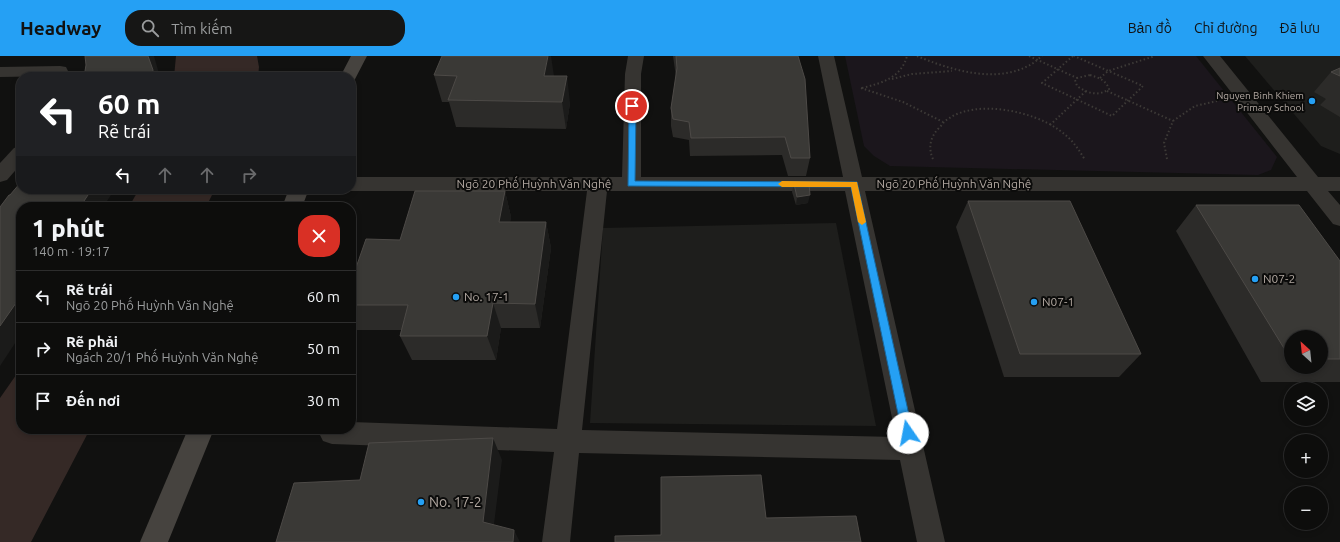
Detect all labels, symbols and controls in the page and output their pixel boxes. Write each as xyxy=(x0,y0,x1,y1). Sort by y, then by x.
search box xyxy=(125,10,405,46)
text: Headway xyxy=(20,17,101,39)
icon: search xyxy=(139,17,161,39)
text: Tìm kiếm xyxy=(171,20,232,37)
text: Bản đồ xyxy=(1128,20,1172,36)
text: Chỉ đường xyxy=(1194,20,1258,36)
text: Đã lưu xyxy=(1280,20,1320,36)
icon: left xyxy=(32,88,84,140)
text: 60 m xyxy=(98,88,160,119)
pin xyxy=(615,89,649,123)
place label: Nguyen Binh Khiem Primary School xyxy=(1216,90,1304,113)
icon: arrive xyxy=(621,95,643,117)
marker: Nguyen Binh Khiem Primary School xyxy=(1307,96,1317,106)
text: Rẽ trái xyxy=(98,121,151,141)
icon: left xyxy=(112,164,134,186)
icon: ahead xyxy=(154,164,176,186)
icon: ahead xyxy=(196,164,218,186)
icon: right xyxy=(238,164,260,186)
street label: Ngõ 20 Phố Huỳnh Văn Nghệ xyxy=(457,176,611,191)
street label: Ngõ 20 Phố Huỳnh Văn Nghệ xyxy=(877,176,1031,191)
text: 1 phút xyxy=(32,215,105,242)
button: close xyxy=(298,215,340,257)
text: 140 m · 19:17 xyxy=(32,244,110,258)
place label: N07-2 xyxy=(1263,272,1295,285)
marker: N07-2 xyxy=(1250,274,1260,284)
text: Rẽ trái xyxy=(66,281,113,298)
icon: left xyxy=(32,286,54,308)
text: 60 m xyxy=(307,288,340,305)
place label: No. 17-1 xyxy=(464,290,509,303)
marker: No. 17-1 xyxy=(451,292,461,302)
place label: N07-1 xyxy=(1042,295,1074,308)
marker: N07-1 xyxy=(1029,297,1039,307)
text: Ngõ 20 Phố Huỳnh Văn Nghệ xyxy=(66,298,234,312)
north arrow xyxy=(1284,330,1328,374)
map controls xyxy=(1284,330,1328,530)
text: Rẽ phải xyxy=(66,333,118,350)
icon: right xyxy=(32,338,54,360)
text: 50 m xyxy=(307,340,340,357)
text: Ngách 20/1 Phố Huỳnh Văn Nghệ xyxy=(66,350,258,364)
button: layers xyxy=(1284,382,1328,426)
icon: arrive xyxy=(32,390,54,412)
text: Đến nơi xyxy=(66,392,120,409)
text: 30 m xyxy=(307,392,340,409)
position arrow xyxy=(887,412,929,454)
button: + xyxy=(1284,434,1328,478)
button: − xyxy=(1284,486,1328,530)
place label: No. 17-2 xyxy=(429,494,482,510)
marker: No. 17-2 xyxy=(416,497,426,507)

